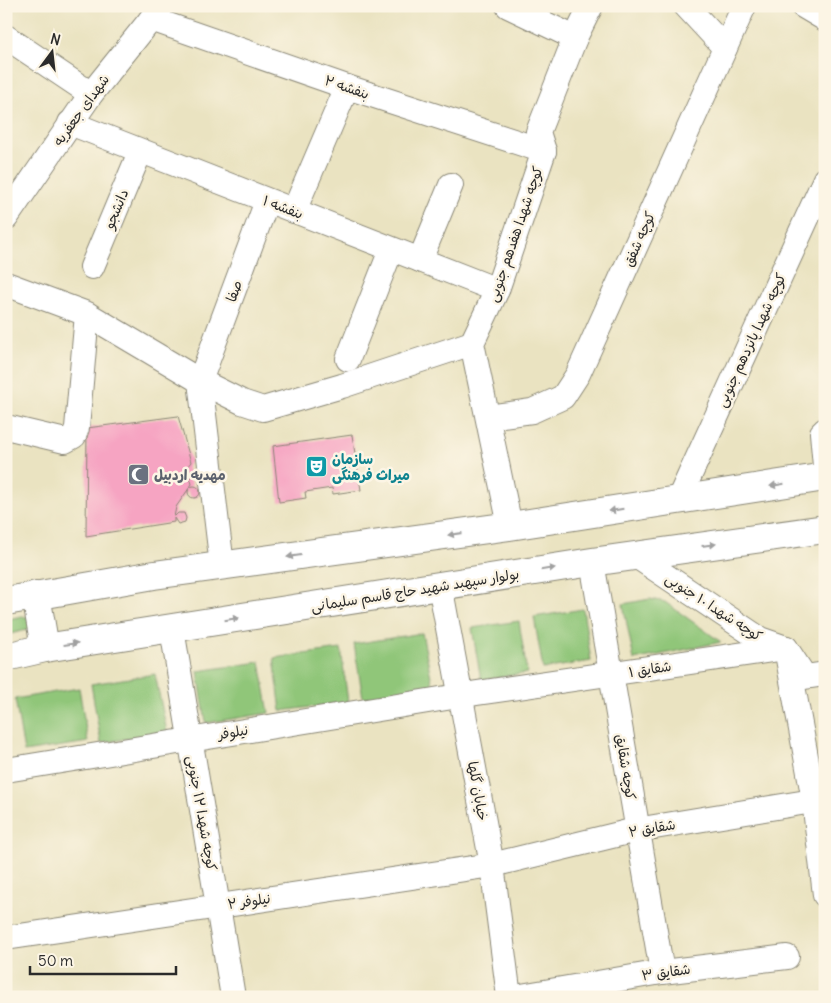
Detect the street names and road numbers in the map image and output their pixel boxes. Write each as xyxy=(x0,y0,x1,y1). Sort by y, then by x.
street label: شهدای جعفریه xyxy=(49,71,113,149)
street label: بنفشه ۲ xyxy=(322,71,372,103)
street label: کوچه شهدا هفدهم جنوبی xyxy=(483,164,549,305)
street label: دانشجو xyxy=(99,186,132,233)
street label: بنفشه ۱ xyxy=(260,191,306,223)
street label: کوچه شفق xyxy=(619,209,660,270)
street label: کوچه شهدا پانزدهم جنوبی xyxy=(712,270,792,411)
street label: صفا xyxy=(222,278,246,304)
street label: بولوار سپهبد شهید حاج قاسم سلیمانی xyxy=(309,565,521,617)
street label: کوچه شهدا ۱۰ جنوبی xyxy=(662,569,766,646)
street label: شقایق ۱ xyxy=(627,657,673,681)
street label: نیلوفر xyxy=(216,721,250,744)
street label: کوچه شقایق xyxy=(611,733,640,801)
street label: کوچه شهدا ۱۲ جنوبی xyxy=(182,754,221,872)
street label: خیابان گلها xyxy=(464,760,492,822)
street label: شقایق ۲ xyxy=(627,815,677,841)
street label: نیلوفر ۲ xyxy=(226,889,272,914)
street label: شقایق ۳ xyxy=(640,960,692,984)

